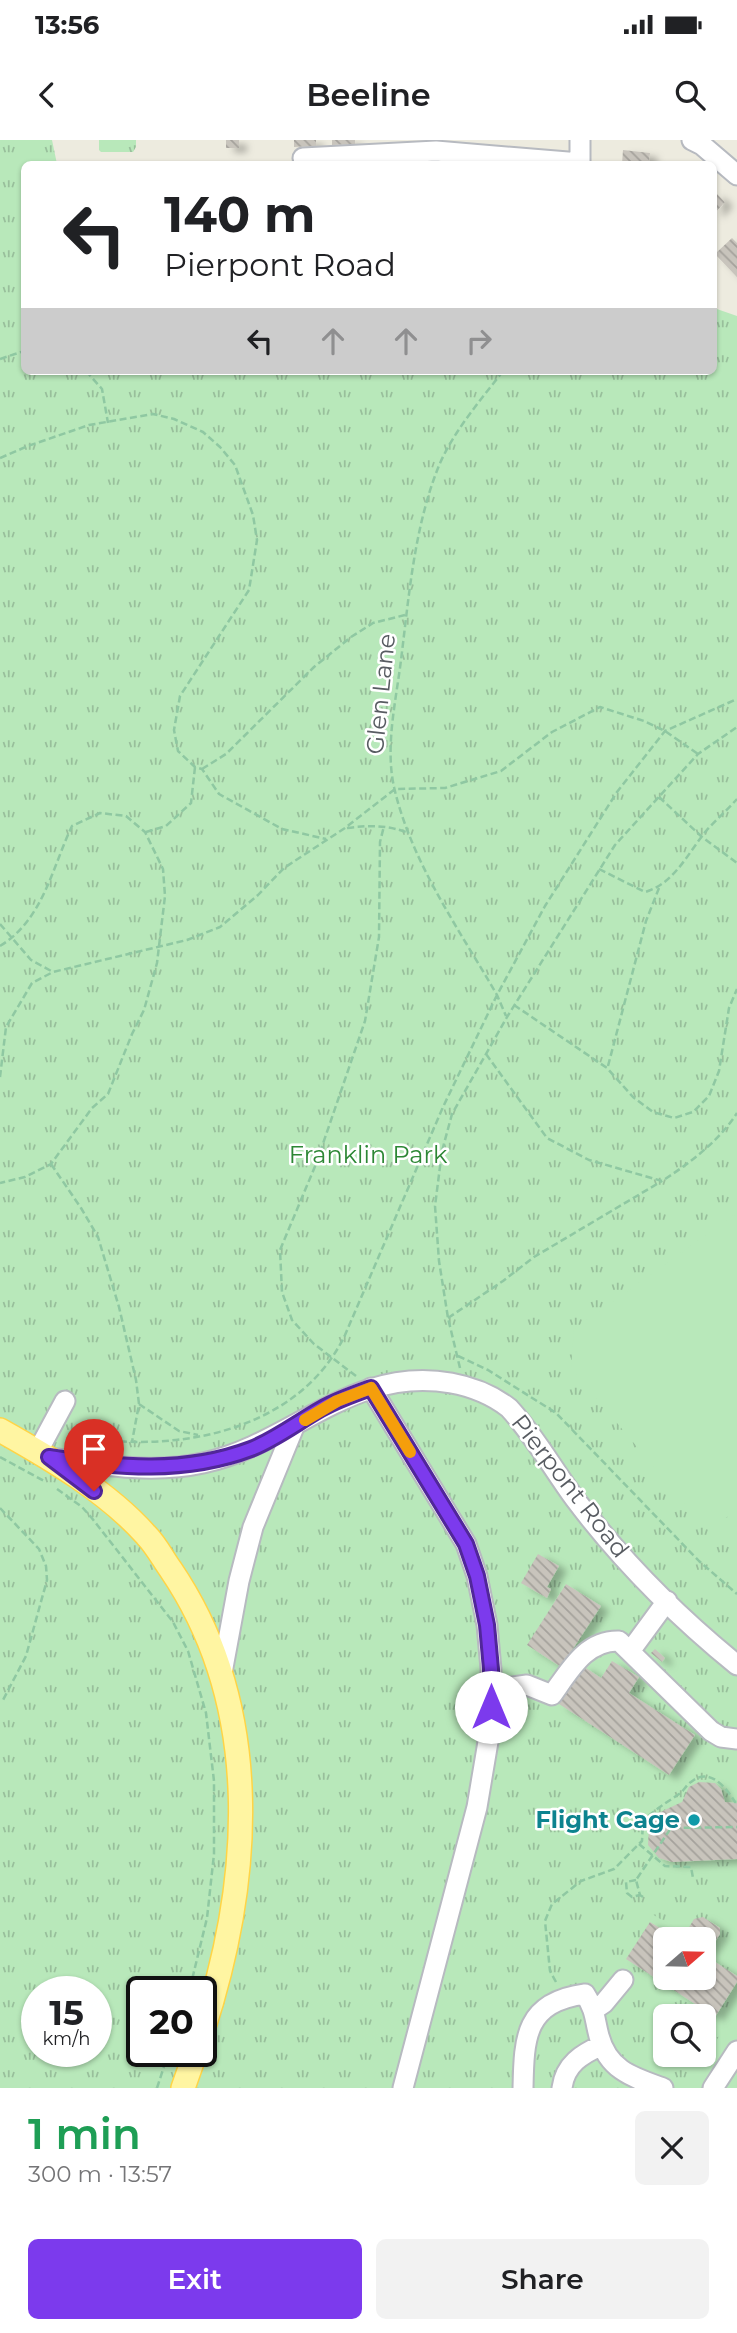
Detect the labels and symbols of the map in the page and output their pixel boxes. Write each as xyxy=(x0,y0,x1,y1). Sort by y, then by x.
street label: Glen Lane xyxy=(360,632,401,756)
park label: Franklin Park xyxy=(289,1140,448,1169)
street label: Pierpont Road xyxy=(505,1408,635,1563)
pin xyxy=(64,1419,124,1491)
position arrow xyxy=(454,1670,528,1744)
place label: Flight Cage xyxy=(535,1805,680,1834)
marker: Flight Cage xyxy=(686,1812,702,1828)
north arrow xyxy=(653,1927,716,1990)
speed limit sign: 20 xyxy=(126,1976,217,2067)

